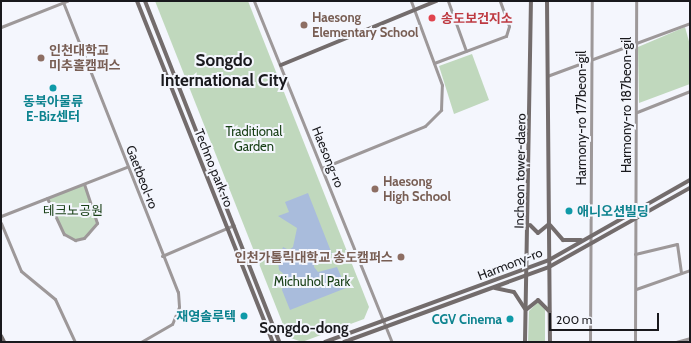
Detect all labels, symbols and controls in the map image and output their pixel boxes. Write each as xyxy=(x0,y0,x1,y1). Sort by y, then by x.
place label: Haesong Elementary School xyxy=(312,10,419,41)
place label: 송도보건지소 xyxy=(441,10,513,26)
marker: 송도보건지소 xyxy=(426,12,438,24)
marker: Haesong Elementary School xyxy=(299,20,309,30)
street label: Harmony-ro 187beon-gil xyxy=(618,37,634,173)
place label: 인천대학교 미추홀캠퍼스 xyxy=(49,43,121,74)
district label: Songdo International City xyxy=(160,51,288,91)
street label: Harmony-ro 177beon-gil xyxy=(573,51,589,185)
marker: 인천대학교 미추홀캠퍼스 xyxy=(36,53,46,63)
marker: 동북아물류 E-Biz센터 xyxy=(48,83,58,93)
place label: 동북아물류 E-Biz센터 xyxy=(23,94,83,125)
street label: Incheon tower-daero xyxy=(511,113,529,229)
park label: Traditional Garden xyxy=(226,124,282,155)
street label: Haesong-ro xyxy=(309,124,347,190)
street label: Techno park-ro xyxy=(191,127,237,209)
street label: Gaetbeol-ro xyxy=(123,143,161,211)
place label: Haesong High School xyxy=(383,174,451,205)
marker: Haesong High School xyxy=(370,184,380,194)
park label: 테크노공원 xyxy=(43,202,103,218)
place label: 애니오션빌딩 xyxy=(577,203,649,219)
marker: 애니오션빌딩 xyxy=(564,206,574,216)
street label: Harmony-ro xyxy=(475,244,545,284)
place label: 인천가톨릭대학교 송도캠퍼스 xyxy=(235,249,393,265)
marker: 인천가톨릭대학교 송도캠퍼스 xyxy=(396,252,406,262)
park label: Michuhol Park xyxy=(274,273,350,289)
scale bar xyxy=(551,305,661,331)
place label: 재영솔루텍 xyxy=(176,308,236,324)
marker: 재영솔루텍 xyxy=(239,311,249,321)
place label: CGV Cinema xyxy=(432,311,502,327)
text: 200 m xyxy=(556,312,592,327)
marker: CGV Cinema xyxy=(505,314,515,324)
district label: Songdo-dong xyxy=(259,320,349,338)

